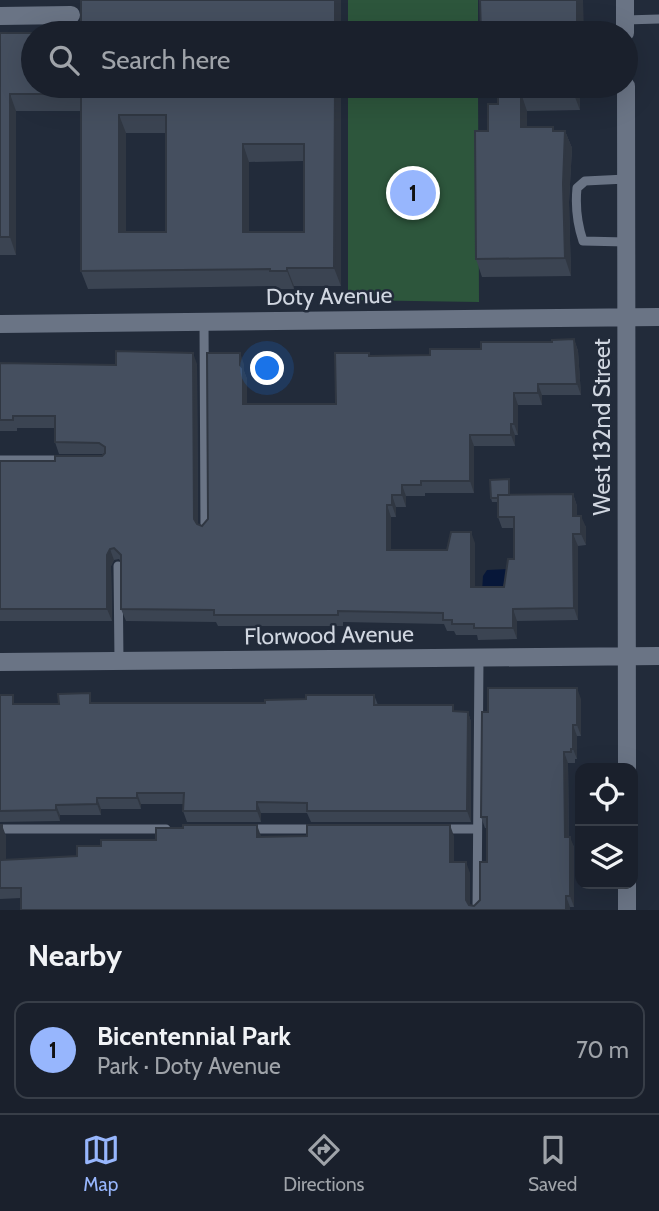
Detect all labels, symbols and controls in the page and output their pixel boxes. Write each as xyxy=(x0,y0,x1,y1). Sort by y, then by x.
search box xyxy=(21,21,638,98)
icon: search xyxy=(45,41,83,79)
text: Search here xyxy=(101,44,230,76)
pin: 1 xyxy=(390,167,436,219)
street label: Doty Avenue xyxy=(265,281,393,311)
street label: West 132nd Street xyxy=(588,338,616,515)
your location xyxy=(250,351,284,385)
street label: Florwood Avenue xyxy=(244,620,414,650)
map controls xyxy=(575,763,638,889)
button: locate xyxy=(575,763,638,826)
button: layers xyxy=(575,826,638,889)
text: Nearby xyxy=(28,937,122,974)
text: Bicentennial Park xyxy=(97,1020,291,1052)
text: 1 xyxy=(49,1036,57,1064)
text: 70 m xyxy=(576,1036,629,1064)
text: Park · Doty Avenue xyxy=(97,1052,281,1080)
tab: Map xyxy=(82,1131,120,1196)
tab: Directions xyxy=(283,1131,364,1196)
tab: Saved xyxy=(528,1131,577,1196)

